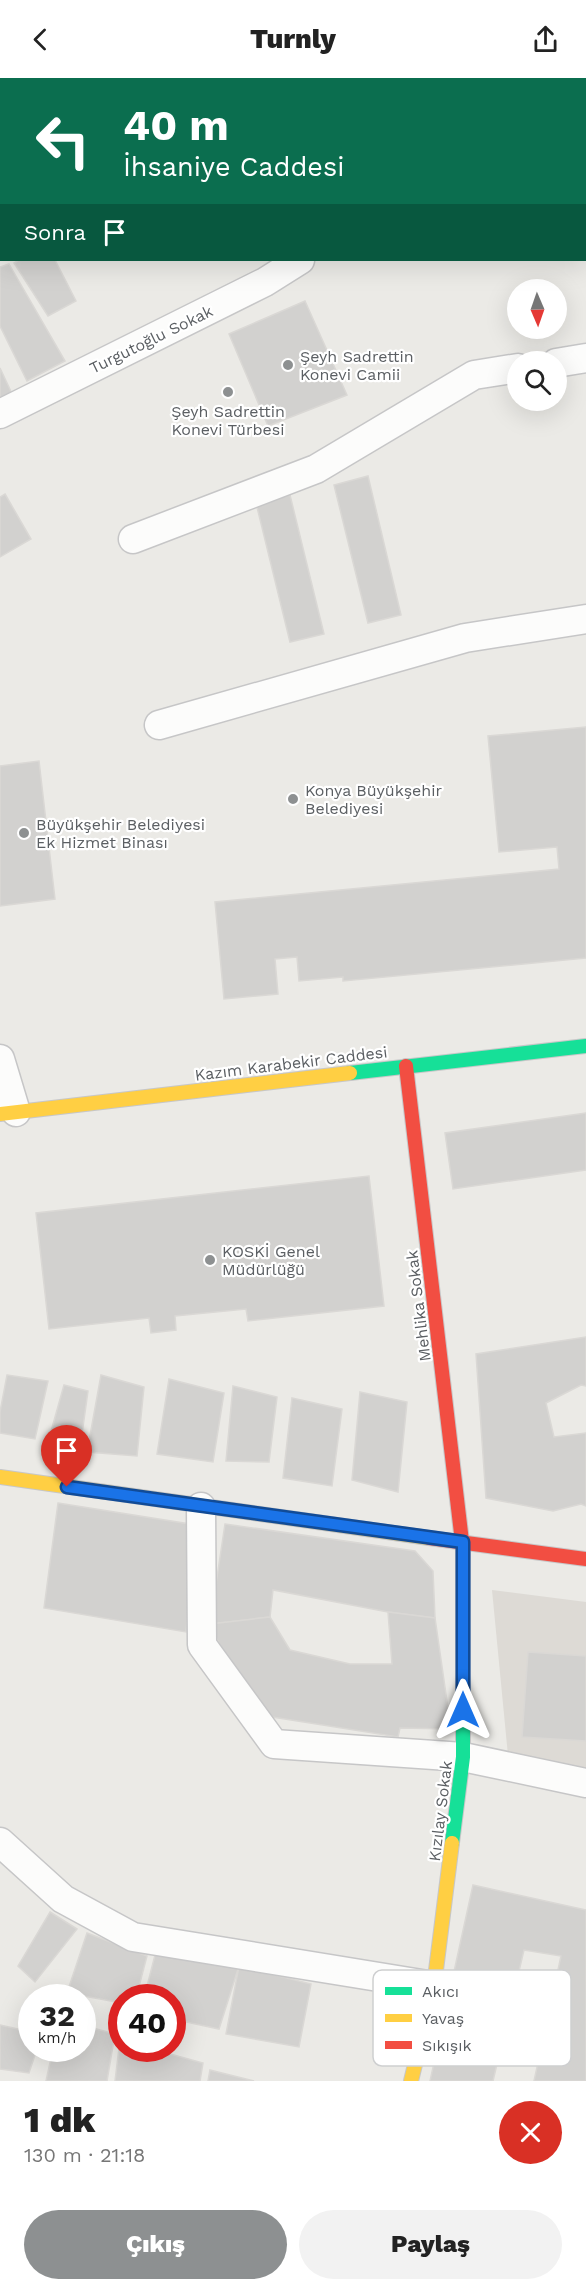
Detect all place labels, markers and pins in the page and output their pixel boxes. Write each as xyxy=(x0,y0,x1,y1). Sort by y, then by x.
place label: Şeyh Sadrettin Konevi Camii xyxy=(300,347,414,384)
marker: Şeyh Sadrettin Konevi Camii xyxy=(281,358,295,372)
marker: Şeyh Sadrettin Konevi Türbesi xyxy=(221,385,235,399)
place label: Şeyh Sadrettin Konevi Türbesi xyxy=(171,402,285,439)
place label: Konya Büyükşehir Belediyesi xyxy=(305,781,442,818)
marker: Konya Büyükşehir Belediyesi xyxy=(286,792,300,806)
place label: Büyükşehir Belediyesi Ek Hizmet Binası xyxy=(36,815,205,852)
marker: Büyükşehir Belediyesi Ek Hizmet Binası xyxy=(17,826,31,840)
place label: KOSKİ Genel Müdürlüğü xyxy=(222,1242,320,1279)
marker: KOSKİ Genel Müdürlüğü xyxy=(203,1253,217,1267)
pin xyxy=(41,1425,92,1487)

